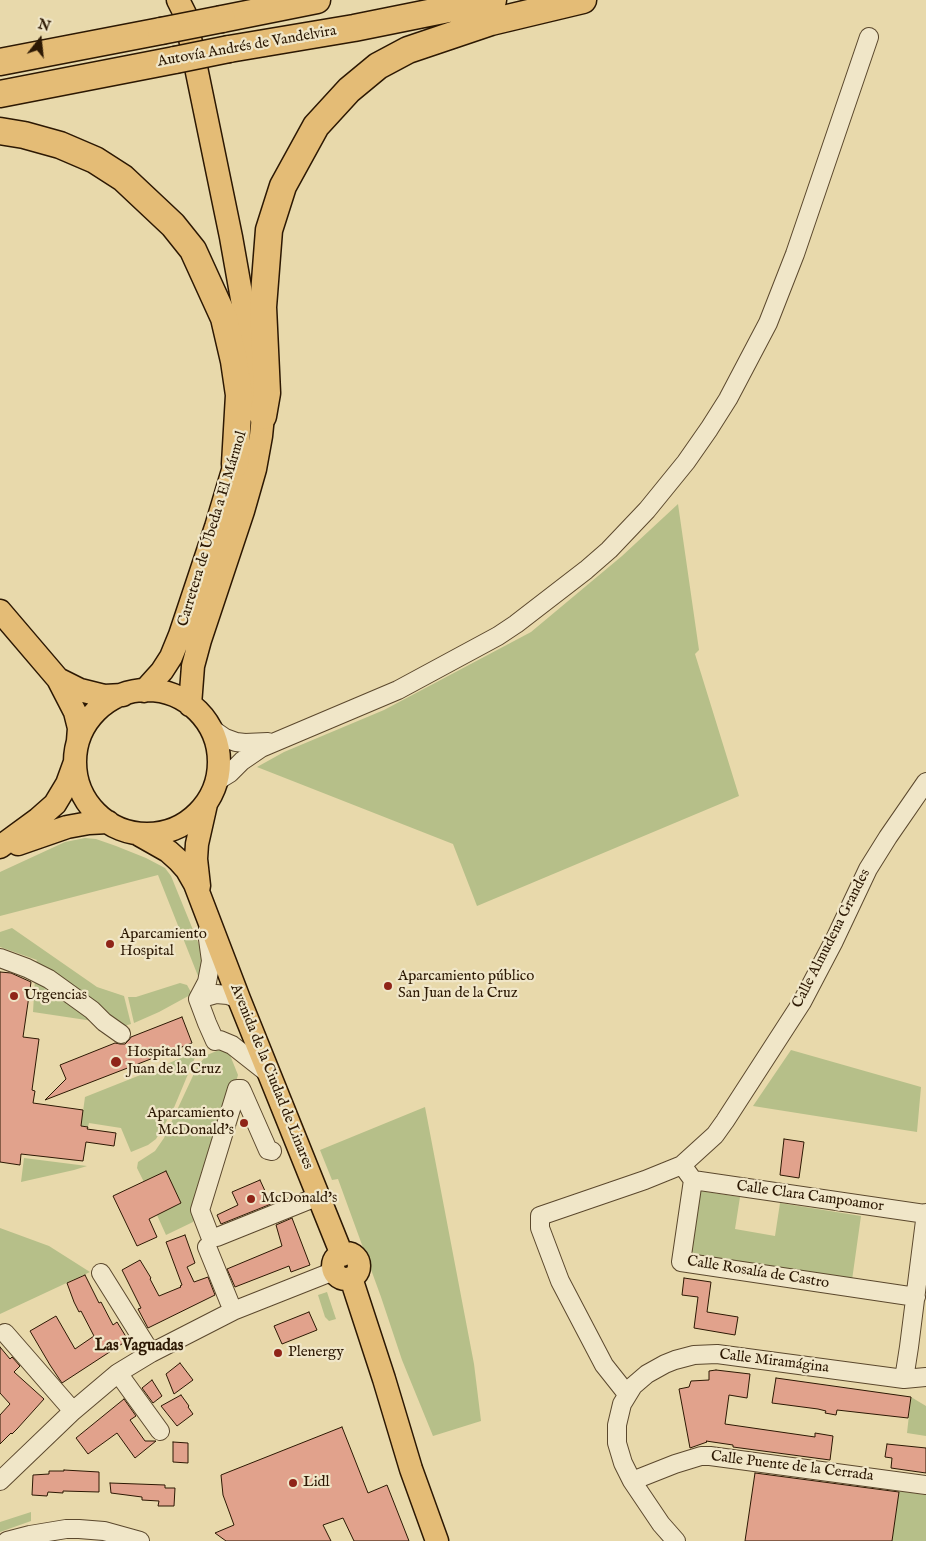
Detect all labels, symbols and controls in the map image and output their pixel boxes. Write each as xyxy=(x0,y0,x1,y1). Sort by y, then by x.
north arrow xyxy=(15,15,65,65)
text: N xyxy=(36,15,52,36)
street label: Autovía Andrés de Vandelvira xyxy=(156,22,338,72)
street label: Carretera de Úbeda a El Mármol xyxy=(175,429,251,629)
street label: Calle Almudena Grandes xyxy=(789,866,875,1012)
place label: Aparcamiento Hospital xyxy=(120,926,207,961)
marker: Aparcamiento Hospital xyxy=(104,938,116,950)
place label: Aparcamiento público San Juan de la Cruz xyxy=(398,968,534,1003)
marker: Aparcamiento público San Juan de la Cruz xyxy=(382,980,394,992)
street label: Avenida de la Ciudad de Linares xyxy=(226,982,316,1172)
place label: Urgencias xyxy=(24,987,87,1005)
marker: Urgencias xyxy=(8,990,20,1002)
place label: Hospital San Juan de la Cruz xyxy=(127,1044,221,1079)
marker: Hospital San Juan de la Cruz xyxy=(109,1055,123,1069)
place label: Aparcamiento McDonald's xyxy=(147,1105,234,1140)
marker: Aparcamiento McDonald's xyxy=(238,1117,250,1129)
street label: Calle Clara Campoamor xyxy=(735,1178,885,1216)
place label: McDonald's xyxy=(261,1190,337,1208)
marker: McDonald's xyxy=(245,1193,257,1205)
street label: Calle Rosalía de Castro xyxy=(686,1253,830,1293)
district label: Las Vaguadas xyxy=(95,1337,183,1357)
place label: Plenergy xyxy=(288,1344,344,1362)
street label: Calle Miramágina xyxy=(718,1346,830,1378)
marker: Plenergy xyxy=(272,1347,284,1359)
street label: Calle Puente de la Cerrada xyxy=(710,1448,874,1486)
place label: Lidl xyxy=(303,1474,330,1492)
marker: Lidl xyxy=(287,1477,299,1489)

